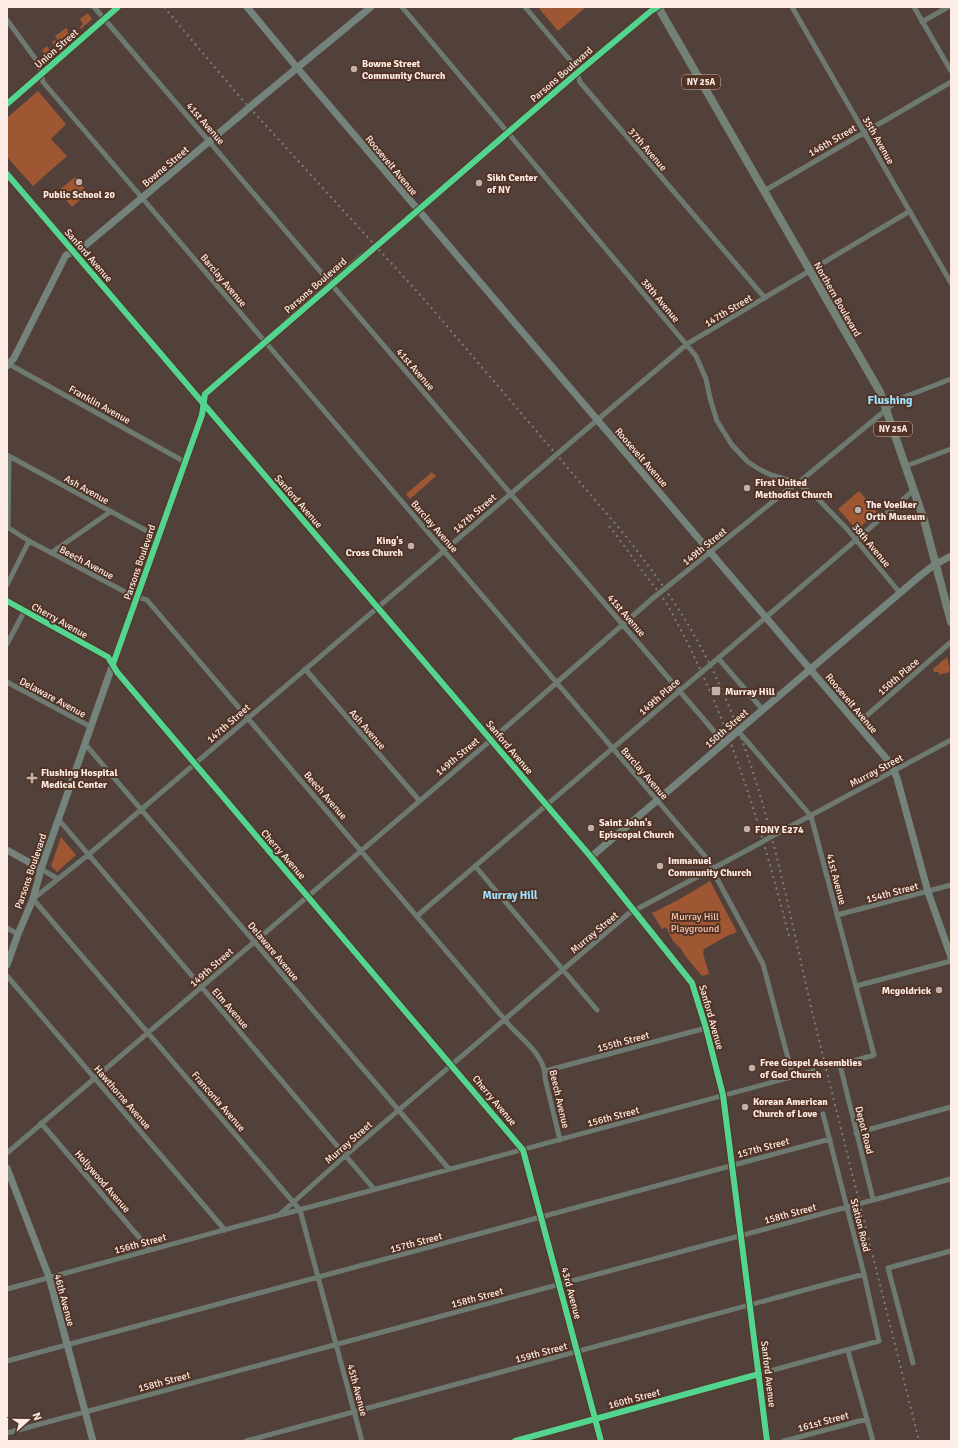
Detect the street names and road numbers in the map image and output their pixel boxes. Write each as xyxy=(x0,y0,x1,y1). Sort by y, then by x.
street label: Union Street xyxy=(32,26,81,71)
street label: Parsons Boulevard xyxy=(528,44,595,105)
road number: NY 25A xyxy=(682,75,720,89)
street label: 41st Avenue xyxy=(184,100,227,147)
street label: 35th Avenue xyxy=(860,114,897,167)
street label: 146th Street xyxy=(806,122,859,159)
street label: 37th Avenue xyxy=(625,126,669,174)
street label: Roosevelt Avenue xyxy=(363,133,420,198)
street label: Bowne Street xyxy=(140,143,192,190)
street label: Sanford Avenue xyxy=(62,226,115,285)
street label: Barclay Avenue xyxy=(198,252,249,310)
street label: Parsons Boulevard xyxy=(282,255,349,316)
street label: Northern Boulevard xyxy=(811,260,863,339)
street label: 38th Avenue xyxy=(639,276,682,325)
street label: 147th Street xyxy=(703,292,755,330)
street label: 41st Avenue xyxy=(394,346,437,393)
street label: Franklin Avenue xyxy=(67,383,132,427)
road number: NY 25A xyxy=(874,422,912,436)
street label: Roosevelt Avenue xyxy=(612,426,670,490)
street label: Sanford Avenue xyxy=(272,472,325,531)
street label: Ash Avenue xyxy=(62,473,111,507)
street label: 147th Street xyxy=(451,491,499,536)
street label: Barclay Avenue xyxy=(408,498,460,555)
street label: 38th Avenue xyxy=(850,521,893,570)
street label: Parsons Boulevard xyxy=(121,523,158,602)
street label: 149th Street xyxy=(680,525,730,568)
street label: Beech Avenue xyxy=(57,544,116,582)
street label: 41st Avenue xyxy=(605,592,648,639)
street label: Cherry Avenue xyxy=(29,601,90,641)
street label: 150th Place xyxy=(876,656,922,698)
street label: Roosevelt Avenue xyxy=(823,671,880,736)
street label: Delaware Avenue xyxy=(17,675,88,720)
street label: 149th Place xyxy=(637,676,683,718)
street label: 147th Street xyxy=(205,701,253,746)
street label: 150th Street xyxy=(703,706,751,751)
street label: Ash Avenue xyxy=(347,707,388,752)
street label: Sanford Avenue xyxy=(483,718,535,777)
street label: 149th Street xyxy=(433,735,482,779)
street label: Barclay Avenue xyxy=(618,745,670,802)
street label: Murray Street xyxy=(848,752,906,790)
street label: Beech Avenue xyxy=(301,769,349,822)
street label: Cherry Avenue xyxy=(258,827,308,882)
street label: Parsons Boulevard xyxy=(12,832,49,911)
street label: 41st Avenue xyxy=(823,853,849,906)
street label: 154th Street xyxy=(865,880,920,906)
street label: Murray Street xyxy=(568,909,621,956)
street label: Delaware Avenue xyxy=(245,920,301,984)
street label: 149th Street xyxy=(188,945,236,990)
street label: Sanford Avenue xyxy=(696,983,726,1051)
street label: Elm Avenue xyxy=(209,986,251,1031)
street label: 155th Street xyxy=(596,1029,651,1055)
street label: Hawthorne Avenue xyxy=(91,1063,153,1132)
street label: Franconia Avenue xyxy=(189,1069,248,1134)
street label: Beech Avenue xyxy=(546,1069,572,1130)
street label: Cherry Avenue xyxy=(470,1073,519,1128)
street label: 156th Street xyxy=(586,1104,641,1130)
street label: Depot Road xyxy=(852,1105,876,1155)
street label: Murray Street xyxy=(323,1119,375,1167)
street label: 157th Street xyxy=(736,1135,791,1161)
street label: Hollywood Avenue xyxy=(72,1148,133,1215)
street label: Station Road xyxy=(848,1197,872,1253)
street label: 158th Street xyxy=(763,1201,818,1227)
street label: 157th Street xyxy=(389,1230,444,1256)
street label: 156th Street xyxy=(113,1231,168,1257)
street label: 43rd Avenue xyxy=(558,1266,584,1320)
street label: 46th Avenue xyxy=(51,1273,77,1328)
street label: 158th Street xyxy=(450,1285,505,1311)
street label: 159th Street xyxy=(514,1340,569,1366)
street label: Sanford Avenue xyxy=(758,1340,778,1408)
street label: 45th Avenue xyxy=(344,1363,370,1418)
street label: 158th Street xyxy=(137,1369,192,1395)
street label: 160th Street xyxy=(607,1386,662,1412)
street label: 161st Street xyxy=(796,1409,851,1435)

